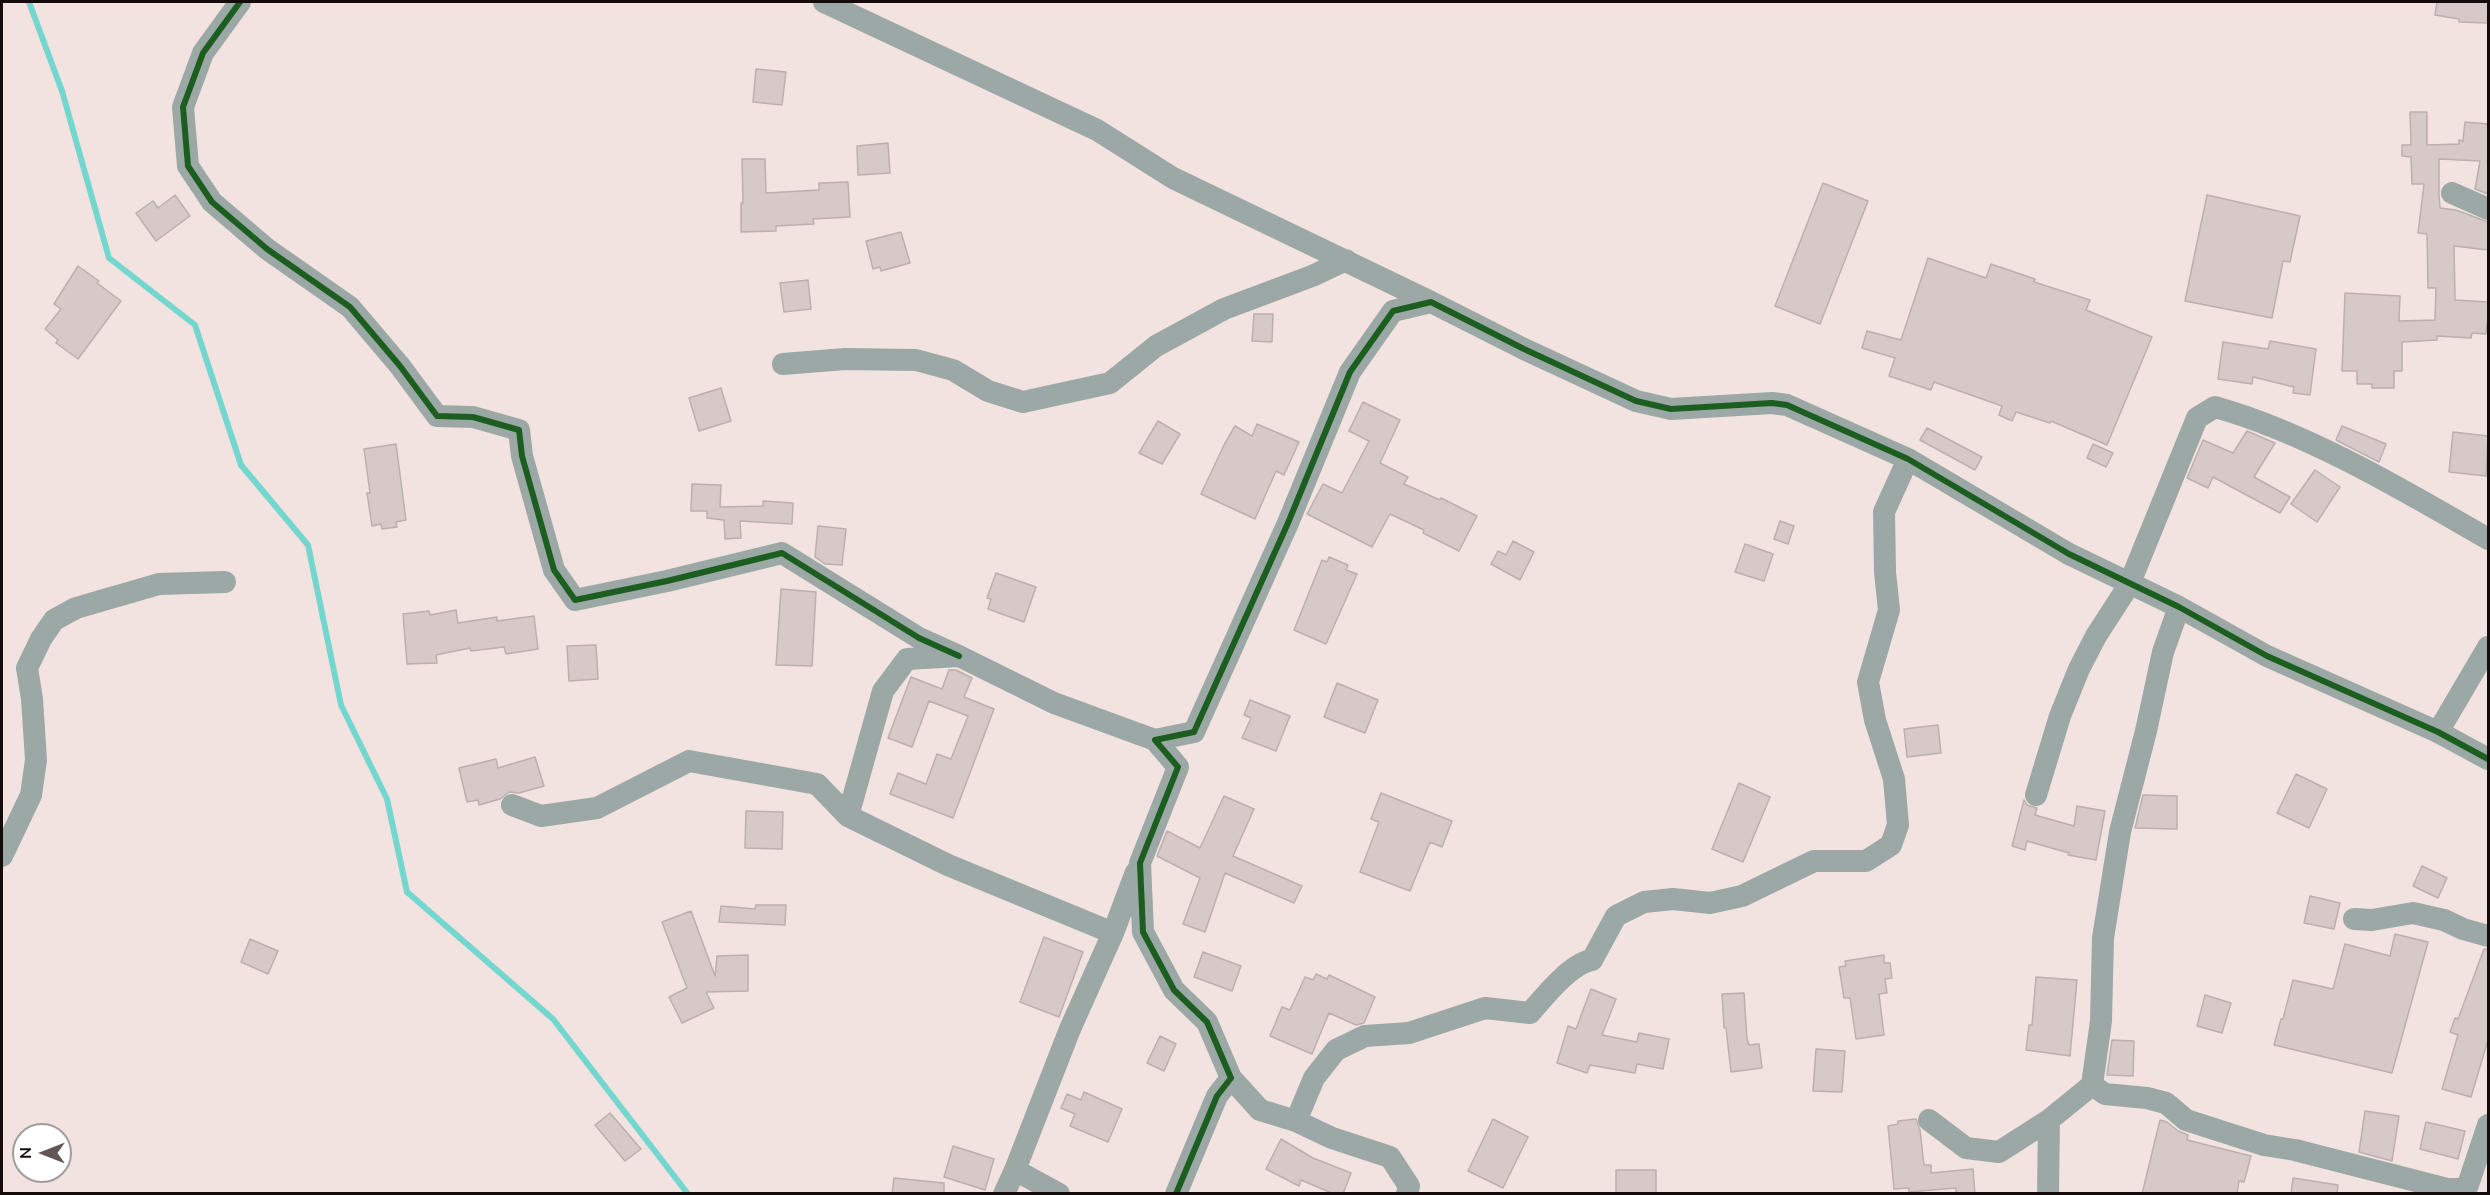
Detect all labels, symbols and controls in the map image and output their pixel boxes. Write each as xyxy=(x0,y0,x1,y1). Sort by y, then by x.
north arrow xyxy=(12,1123,72,1183)
text: N xyxy=(15,1147,37,1159)

